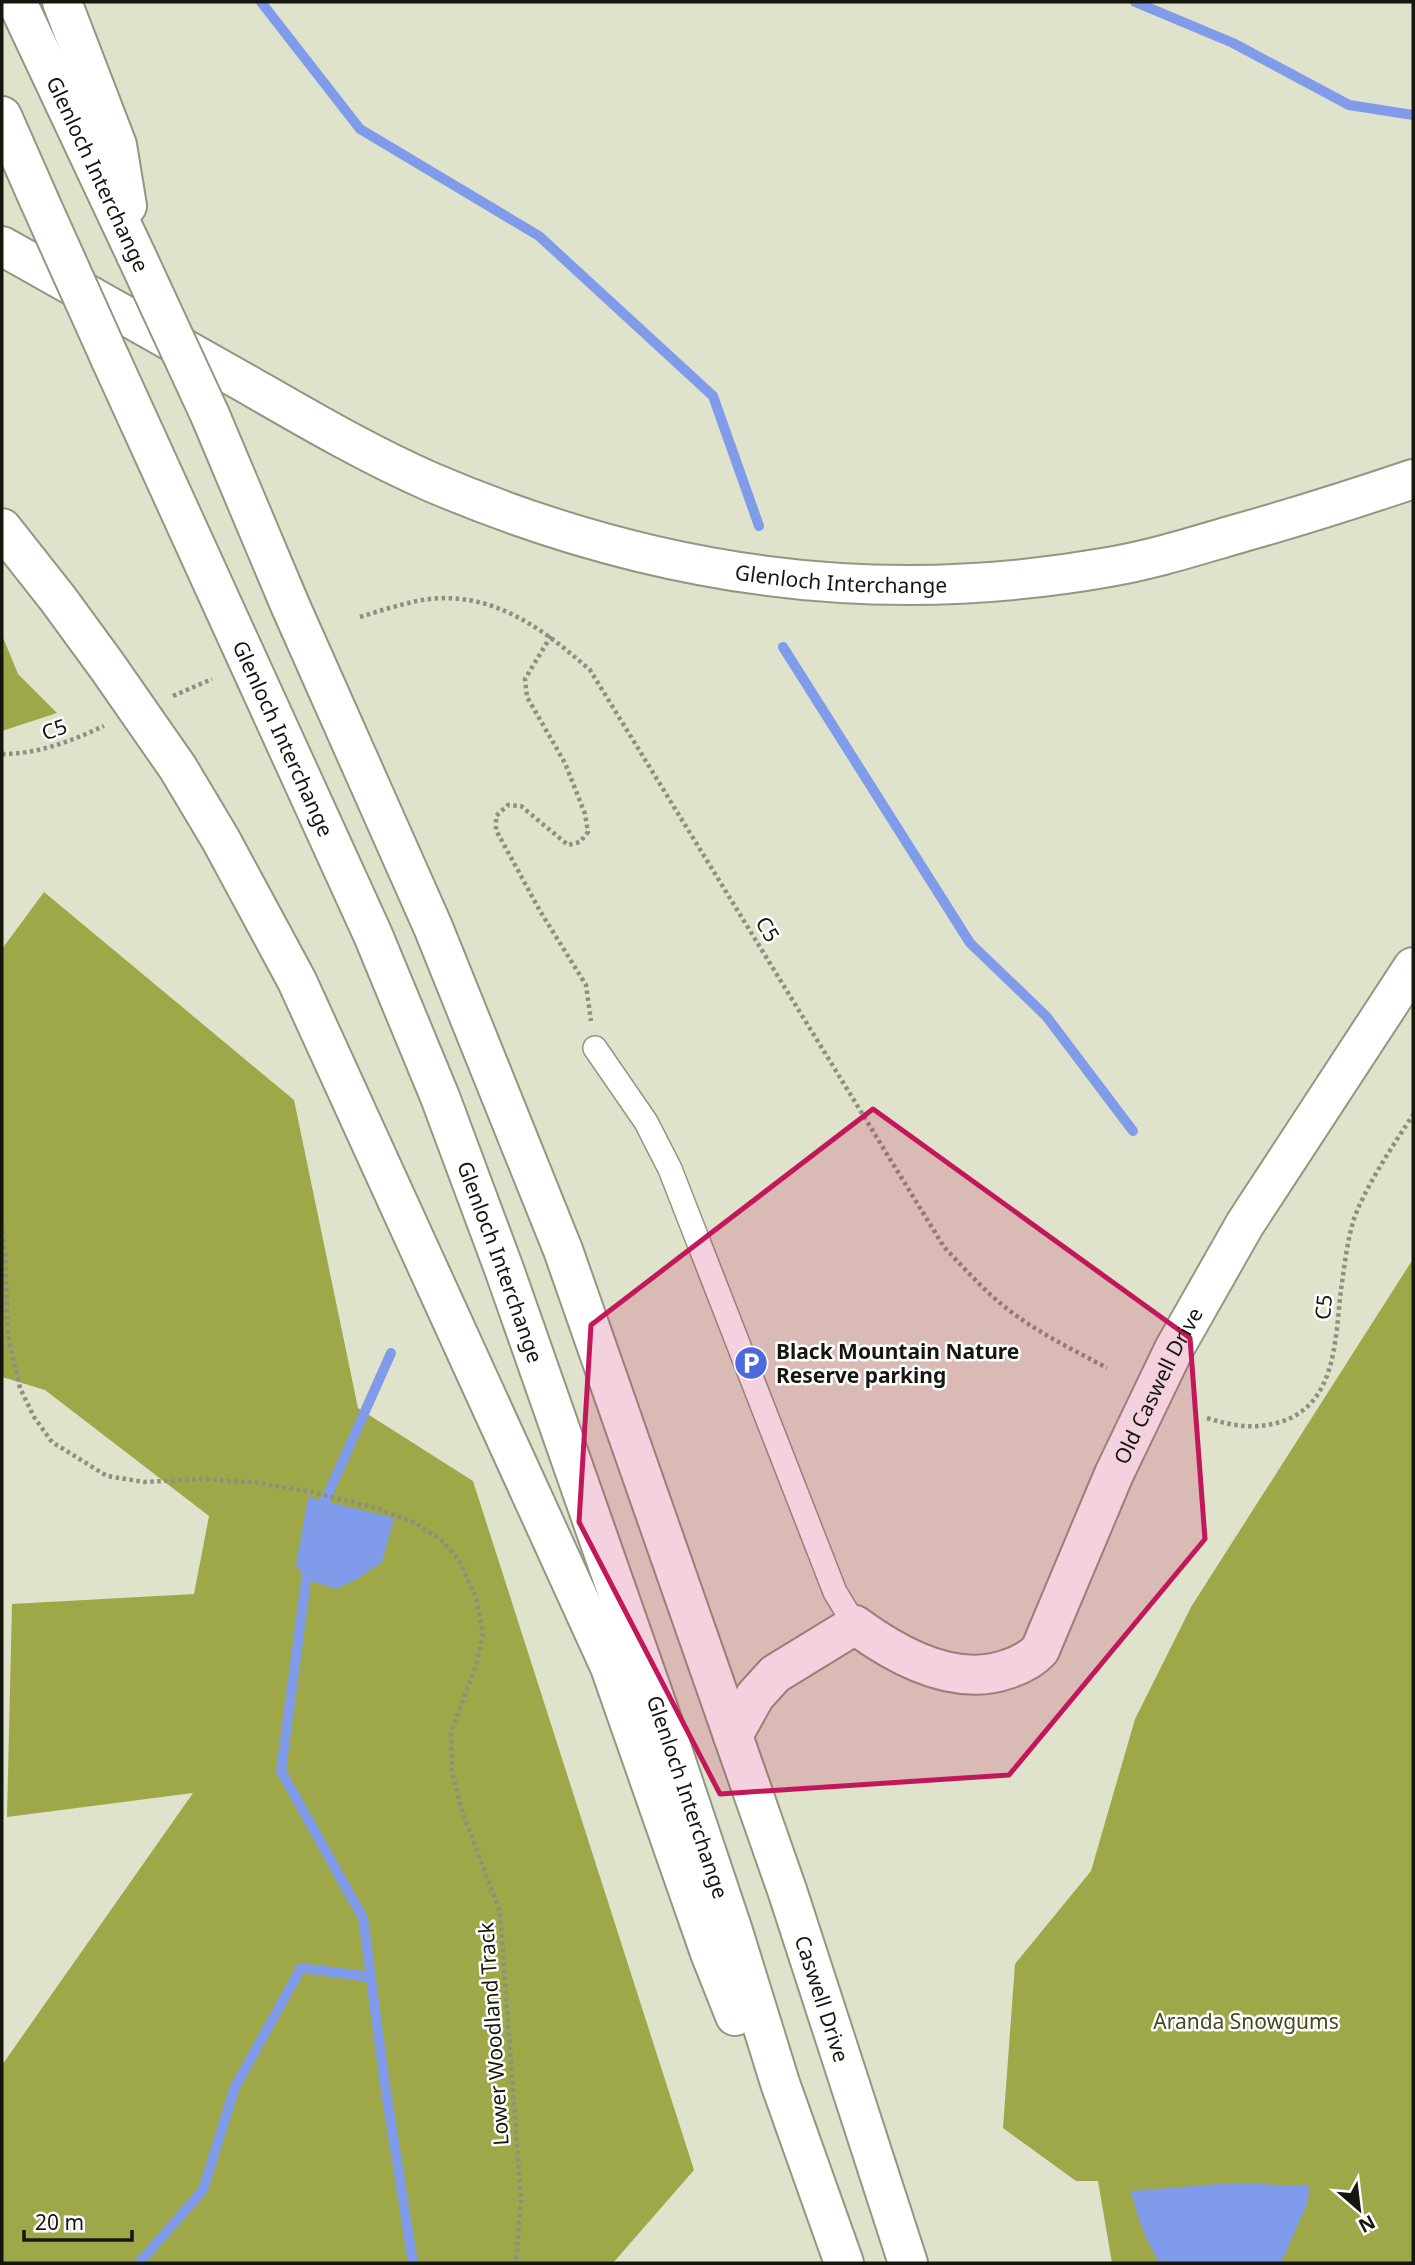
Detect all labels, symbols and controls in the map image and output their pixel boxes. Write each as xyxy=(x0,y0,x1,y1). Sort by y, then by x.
street label: Glenloch Interchange xyxy=(40,72,156,276)
street label: Glenloch Interchange xyxy=(733,558,948,599)
street label: Glenloch Interchange xyxy=(227,636,340,841)
street label: C5 xyxy=(37,712,71,746)
street label: C5 xyxy=(749,911,787,947)
street label: Glenloch Interchange xyxy=(451,1157,550,1366)
street label: C5 xyxy=(1308,1293,1338,1321)
street label: Old Caswell Drive xyxy=(1107,1302,1209,1469)
place label: Black Mountain Nature Reserve parking xyxy=(776,1337,1019,1389)
parking icon: Black Mountain Nature Reserve parking xyxy=(732,1344,770,1382)
street label: Glenloch Interchange xyxy=(641,1692,735,1902)
street label: Lower Woodland Track xyxy=(471,1921,515,2147)
street label: Caswell Drive xyxy=(789,1932,856,2066)
park label: Aranda Snowgums xyxy=(1153,2007,1339,2035)
north arrow xyxy=(1324,2174,1394,2244)
scale bar xyxy=(24,2198,133,2242)
text: 20 m xyxy=(35,2208,84,2236)
text: N xyxy=(1354,2209,1380,2239)

